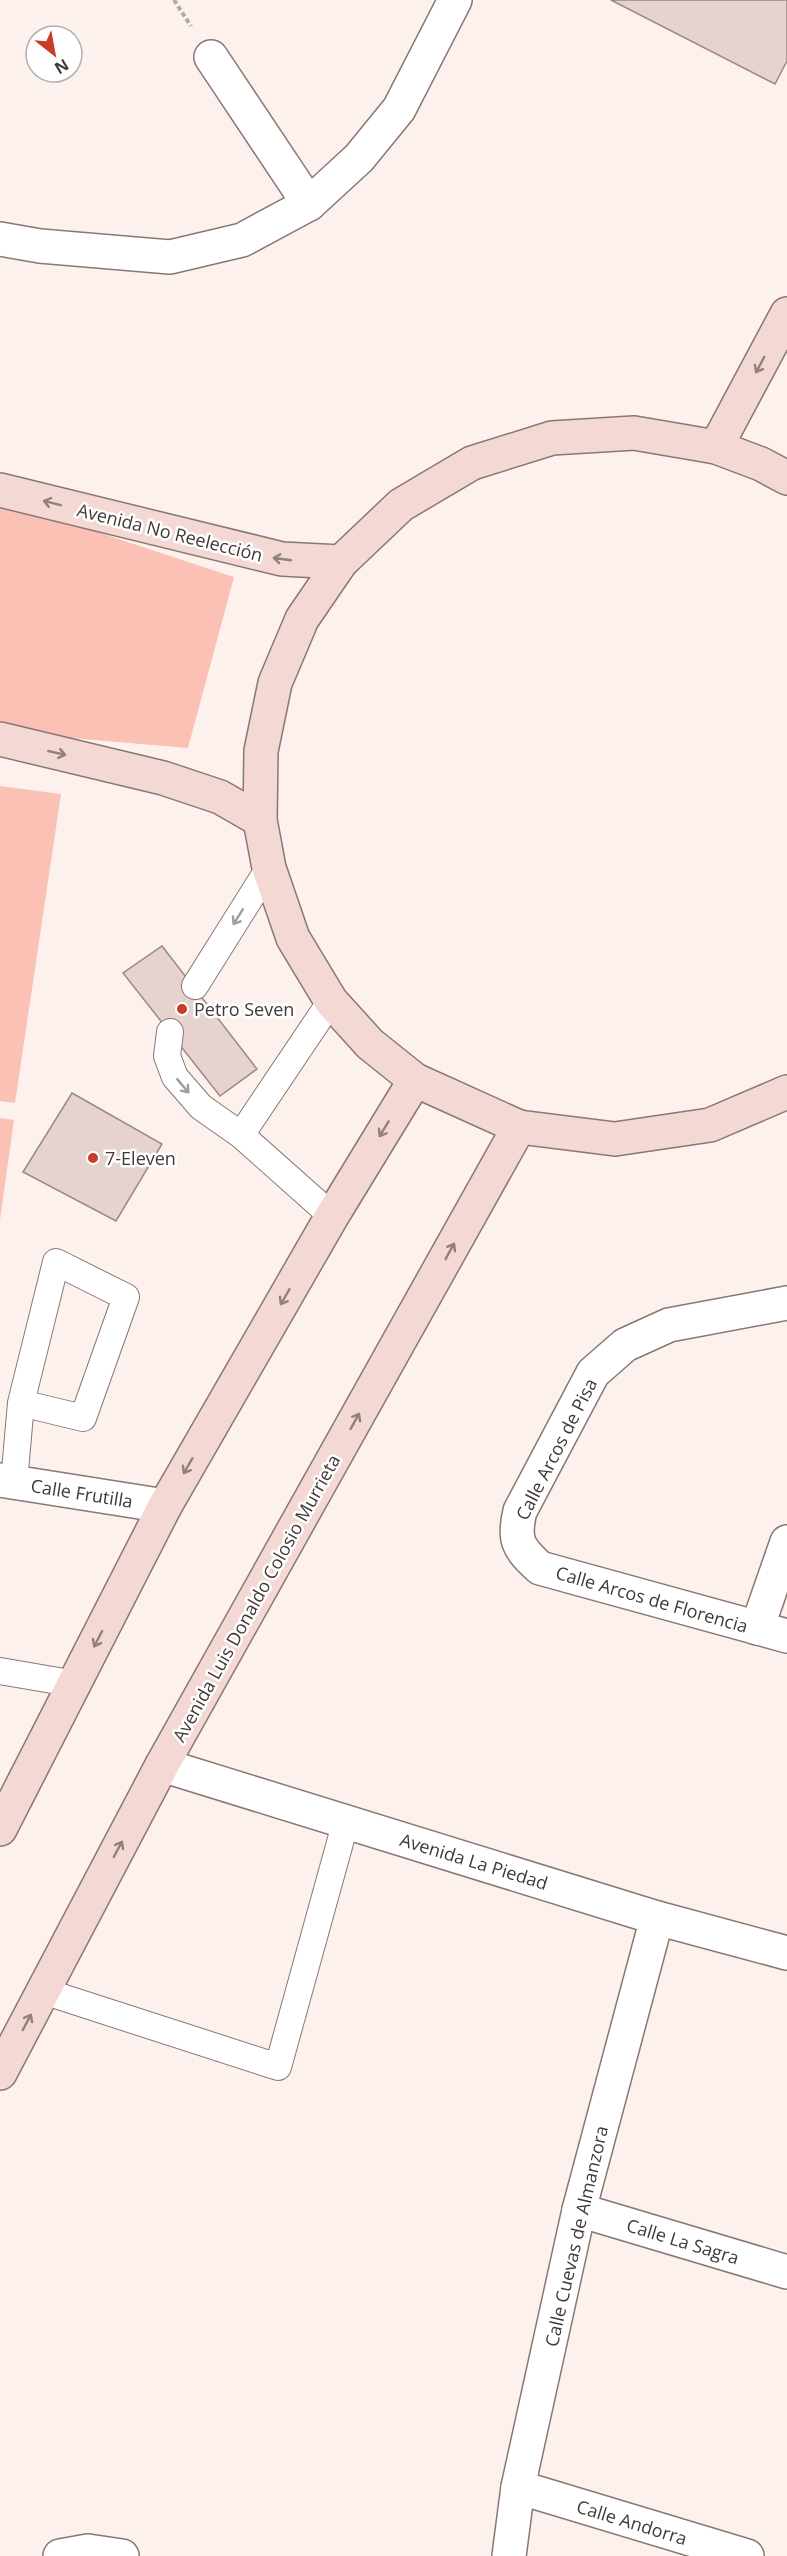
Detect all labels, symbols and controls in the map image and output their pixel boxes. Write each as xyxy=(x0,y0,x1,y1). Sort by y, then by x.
north arrow xyxy=(24,24,84,84)
text: N xyxy=(50,54,73,80)
one-way arrow xyxy=(754,356,765,374)
one-way arrow xyxy=(43,496,62,508)
street label: Avenida No Reelección xyxy=(75,497,265,567)
one-way arrow xyxy=(273,553,293,564)
one-way arrow xyxy=(47,747,66,759)
one-way arrow xyxy=(231,908,243,925)
place label: Petro Seven xyxy=(194,997,294,1021)
marker: Petro Seven xyxy=(175,1002,189,1016)
one-way arrow xyxy=(176,1078,190,1093)
one-way arrow xyxy=(378,1120,390,1137)
place label: 7-Eleven xyxy=(105,1146,176,1170)
marker: 7-Eleven xyxy=(86,1151,100,1165)
one-way arrow xyxy=(444,1243,456,1260)
one-way arrow xyxy=(279,1288,291,1305)
street label: Calle Arcos de Pisa xyxy=(510,1374,602,1524)
one-way arrow xyxy=(349,1413,361,1430)
street label: Avenida Luis Donaldo Colosio Murrieta xyxy=(167,1450,345,1746)
one-way arrow xyxy=(181,1457,193,1474)
street label: Calle Frutilla xyxy=(29,1473,135,1513)
street label: Calle Arcos de Florencia xyxy=(553,1560,751,1638)
one-way arrow xyxy=(92,1630,103,1648)
street label: Avenida La Piedad xyxy=(397,1827,551,1895)
one-way arrow xyxy=(112,1841,124,1858)
one-way arrow xyxy=(22,2013,33,2031)
street label: Calle Cuevas de Almanzora xyxy=(539,2123,613,2349)
street label: Calle La Sagra xyxy=(624,2213,742,2269)
street label: Calle Andorra xyxy=(574,2494,690,2550)

